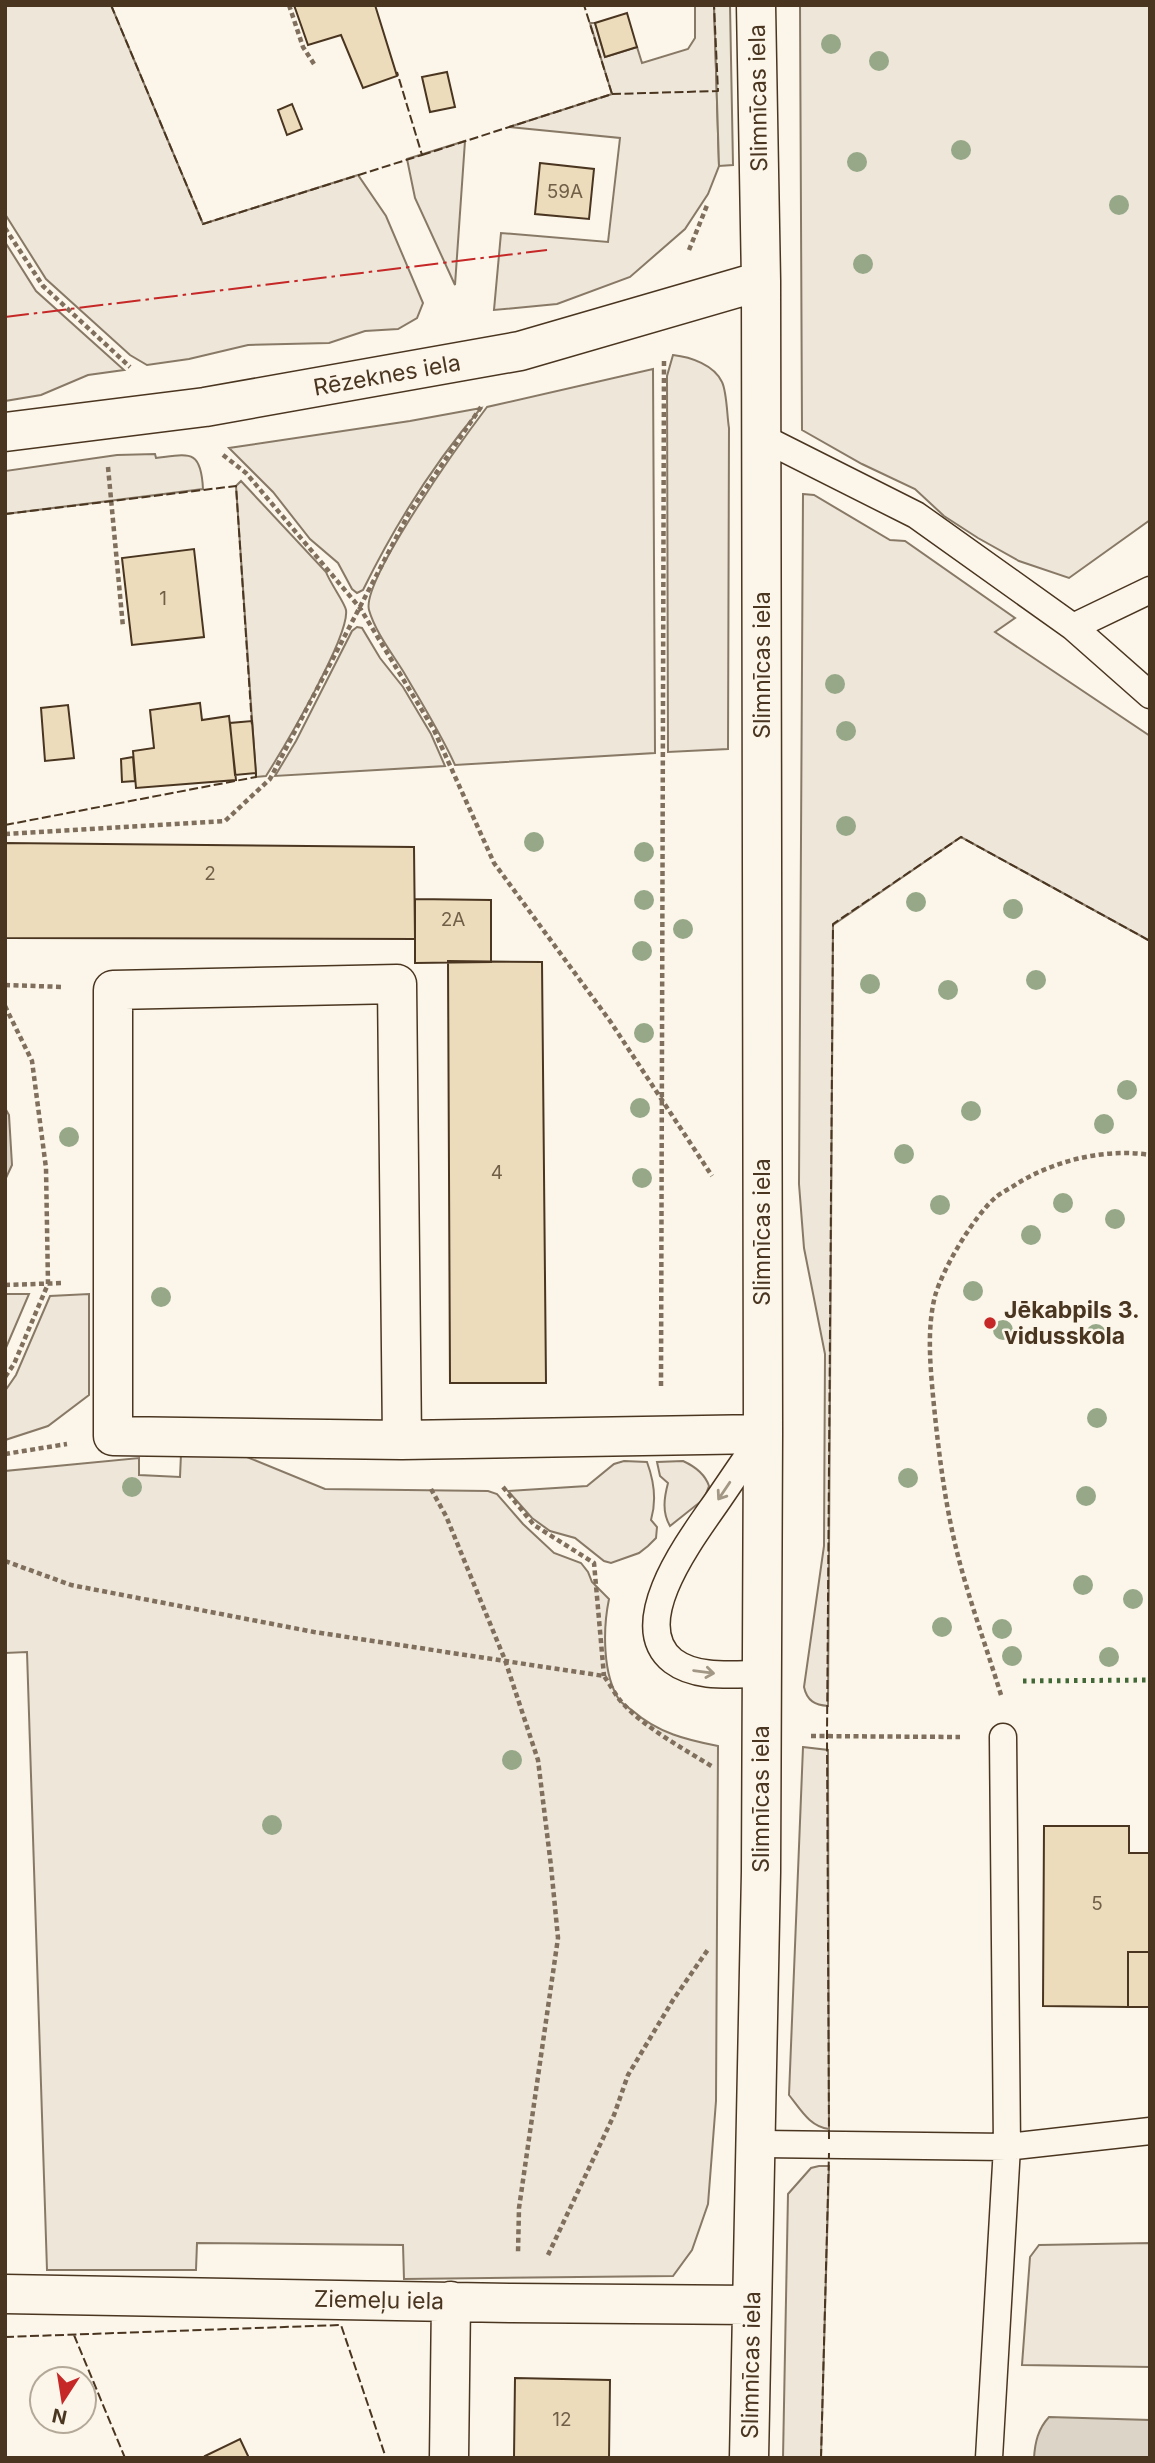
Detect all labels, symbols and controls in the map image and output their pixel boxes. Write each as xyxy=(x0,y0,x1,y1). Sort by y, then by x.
street label: Slimnīcas iela xyxy=(743,24,773,172)
house number: 59A xyxy=(547,180,583,203)
street label: Rēzeknes iela xyxy=(311,348,463,402)
house number: 1 xyxy=(159,587,167,610)
street label: Slimnīcas iela xyxy=(748,591,776,739)
house number: 2 xyxy=(204,862,216,885)
house number: 2A xyxy=(441,908,465,931)
street label: Slimnīcas iela xyxy=(748,1158,776,1306)
house number: 4 xyxy=(491,1161,503,1184)
place label: Jēkabpils 3. vidusskola xyxy=(1004,1296,1140,1350)
marker: Jēkabpils 3. vidusskola xyxy=(982,1315,998,1331)
one-way arrow xyxy=(717,1481,731,1500)
one-way arrow xyxy=(693,1666,715,1679)
street label: Slimnīcas iela xyxy=(747,1725,775,1873)
house number: 5 xyxy=(1091,1892,1103,1915)
street label: Ziemeļu iela xyxy=(314,2285,444,2315)
street label: Slimnīcas iela xyxy=(736,2291,766,2439)
north arrow xyxy=(28,2365,98,2435)
text: N xyxy=(50,2403,69,2429)
house number: 12 xyxy=(552,2408,572,2431)

